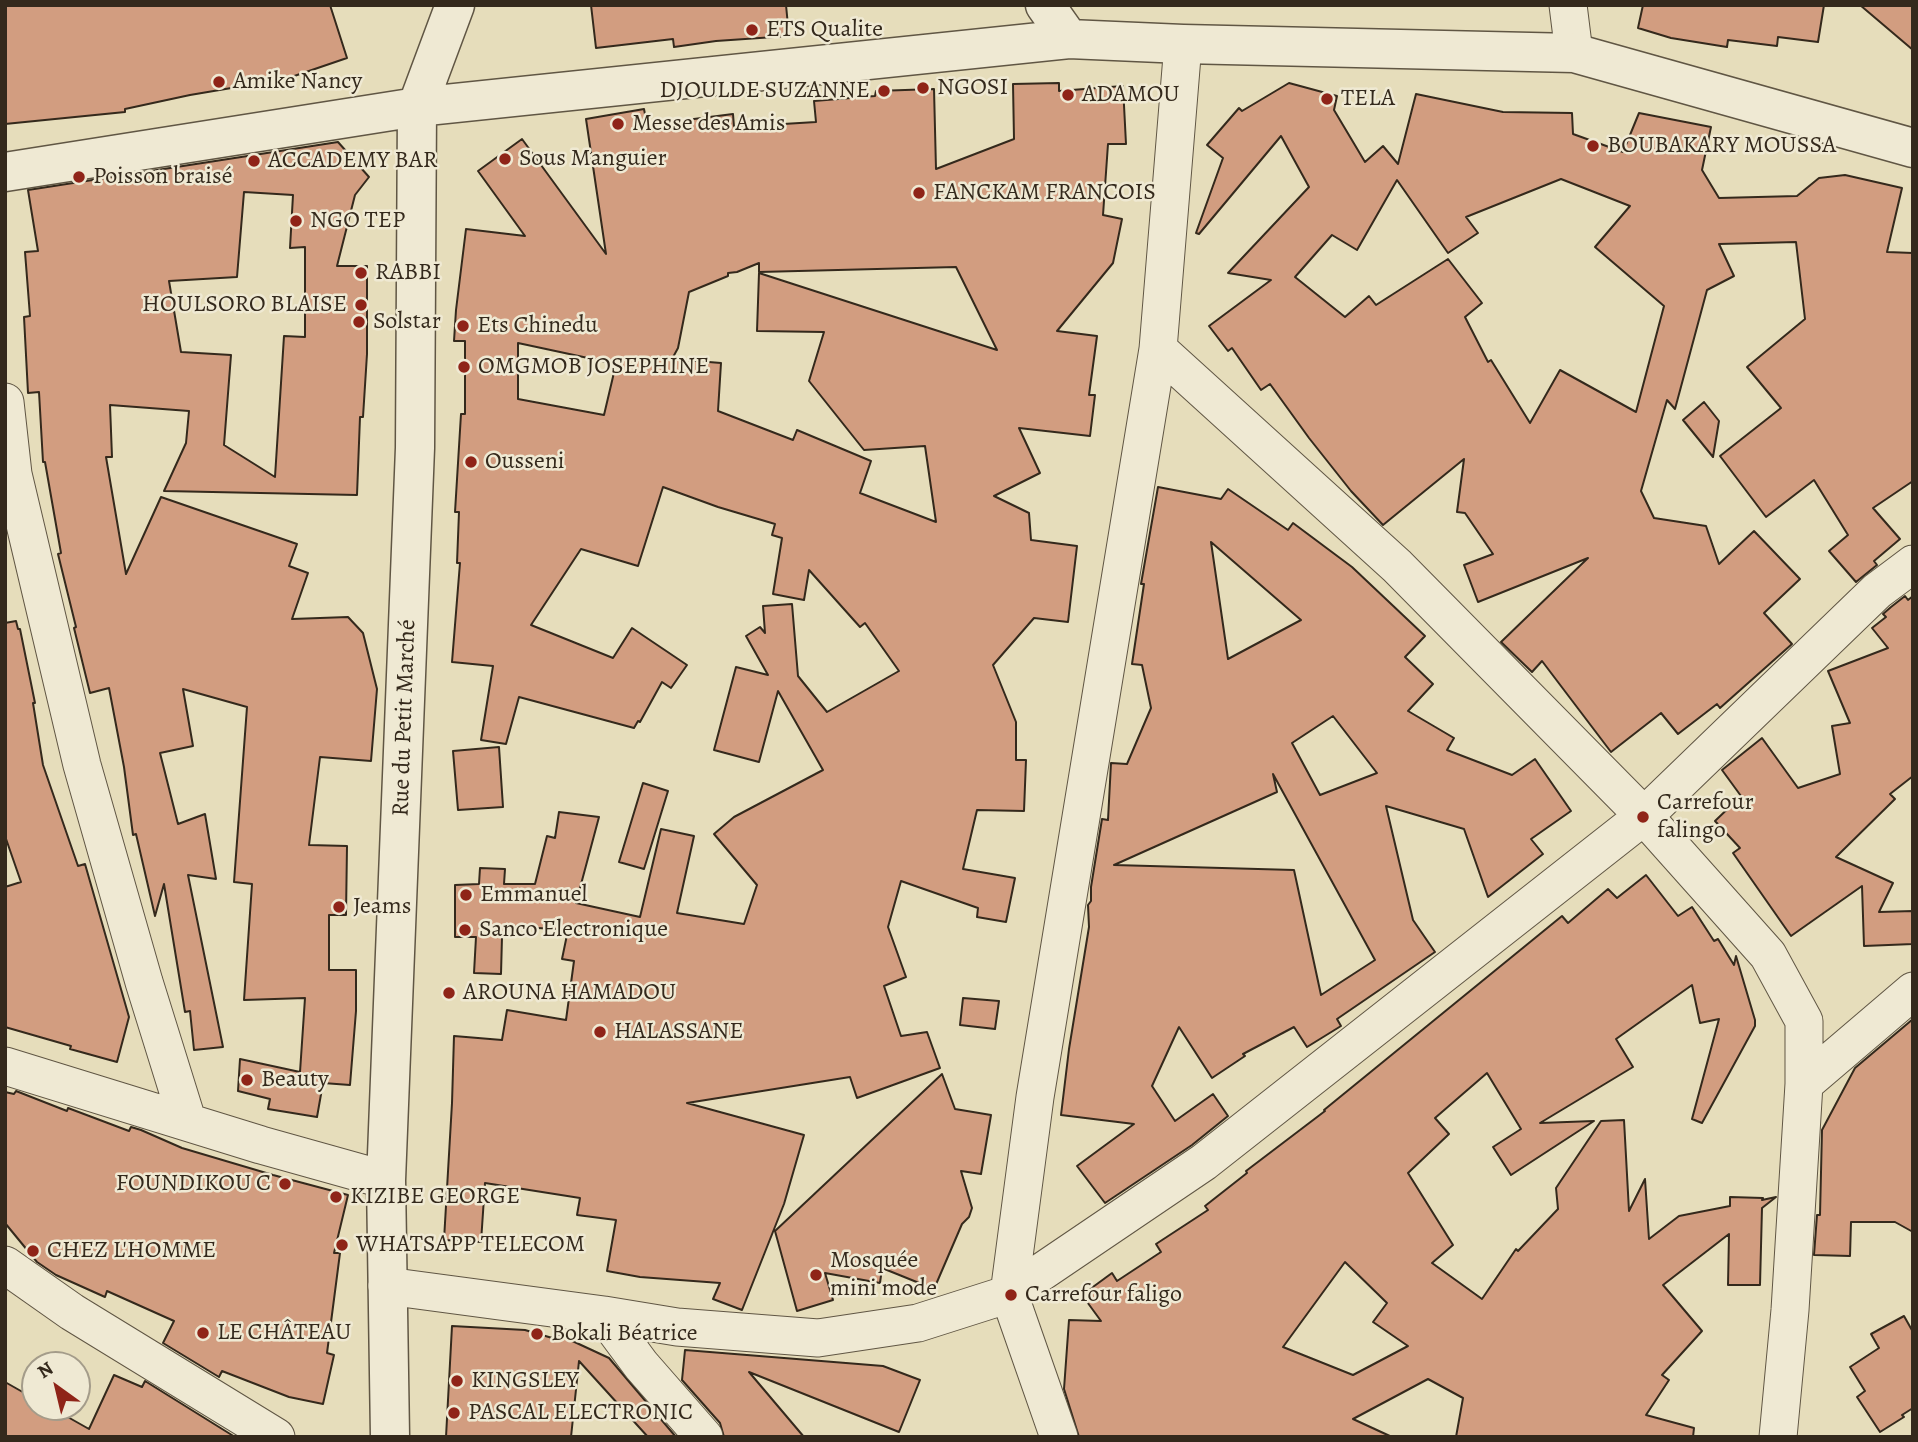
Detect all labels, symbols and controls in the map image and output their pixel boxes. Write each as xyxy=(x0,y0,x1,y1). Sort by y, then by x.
place label: ETS Qualite xyxy=(766,16,883,44)
marker: ETS Qualite xyxy=(744,22,760,38)
place label: Amike Nancy xyxy=(233,68,362,96)
marker: Amike Nancy xyxy=(211,74,227,90)
place label: NGOSI xyxy=(937,74,1008,102)
place label: DJOULDE SUZANNE xyxy=(659,77,870,105)
marker: NGOSI xyxy=(915,80,931,96)
place label: ADAMOU xyxy=(1082,81,1180,109)
marker: DJOULDE SUZANNE xyxy=(876,83,892,99)
place label: TELA xyxy=(1341,85,1395,113)
marker: ADAMOU xyxy=(1060,87,1076,103)
marker: TELA xyxy=(1319,91,1335,107)
place label: Messe des Amis xyxy=(632,110,785,138)
marker: Messe des Amis xyxy=(610,116,626,132)
place label: BOUBAKARY MOUSSA xyxy=(1607,132,1836,160)
marker: BOUBAKARY MOUSSA xyxy=(1585,138,1601,154)
place label: Sous Manguier xyxy=(519,145,667,173)
place label: ACCADEMY BAR xyxy=(268,147,437,175)
marker: Sous Manguier xyxy=(497,151,513,167)
marker: ACCADEMY BAR xyxy=(246,153,262,169)
place label: Poisson braisé xyxy=(93,163,233,191)
marker: Poisson braisé xyxy=(71,169,87,185)
place label: FANCKAM FRANCOIS xyxy=(933,179,1156,207)
marker: FANCKAM FRANCOIS xyxy=(911,185,927,201)
place label: NGO TEP xyxy=(310,207,405,235)
marker: NGO TEP xyxy=(288,213,304,229)
place label: RABBI xyxy=(375,259,441,287)
marker: RABBI xyxy=(353,265,369,281)
place label: HOULSORO BLAISE xyxy=(142,291,347,319)
marker: HOULSORO BLAISE xyxy=(353,297,369,313)
place label: Solstar xyxy=(373,308,441,336)
place label: Ets Chinedu xyxy=(477,312,598,340)
marker: Solstar xyxy=(351,314,367,330)
marker: Ets Chinedu xyxy=(455,318,471,334)
place label: OMGMOB JOSEPHINE xyxy=(478,353,709,381)
marker: OMGMOB JOSEPHINE xyxy=(456,359,472,375)
place label: Ousseni xyxy=(485,448,565,476)
marker: Ousseni xyxy=(463,454,479,470)
street label: Rue du Petit Marché xyxy=(387,619,423,817)
place label: Carrefour falingo xyxy=(1657,789,1754,845)
marker: Carrefour falingo xyxy=(1635,809,1651,825)
place label: Emmanuel xyxy=(480,881,587,909)
marker: Emmanuel xyxy=(458,887,474,903)
place label: Jeams xyxy=(353,893,411,921)
marker: Jeams xyxy=(331,899,347,915)
place label: Sanco Electronique xyxy=(479,916,668,944)
marker: Sanco Electronique xyxy=(457,922,473,938)
place label: AROUNA HAMADOU xyxy=(463,979,676,1007)
marker: AROUNA HAMADOU xyxy=(441,985,457,1001)
place label: HALASSANE xyxy=(614,1018,744,1046)
marker: HALASSANE xyxy=(592,1024,608,1040)
place label: Beauty xyxy=(261,1066,329,1094)
marker: Beauty xyxy=(239,1072,255,1088)
place label: FOUNDIKOU C xyxy=(116,1170,271,1198)
marker: FOUNDIKOU C xyxy=(277,1176,293,1192)
place label: KIZIBE GEORGE xyxy=(350,1183,520,1211)
marker: KIZIBE GEORGE xyxy=(328,1189,344,1205)
place label: WHATSAPP TELECOM xyxy=(356,1231,585,1259)
place label: CHEZ L'HOMME xyxy=(47,1237,216,1265)
marker: WHATSAPP TELECOM xyxy=(334,1237,350,1253)
marker: CHEZ L'HOMME xyxy=(25,1243,41,1259)
place label: Mosquée mini mode xyxy=(830,1247,937,1303)
marker: Mosquée mini mode xyxy=(808,1267,824,1283)
place label: Carrefour faligo xyxy=(1025,1281,1182,1309)
marker: Carrefour faligo xyxy=(1003,1287,1019,1303)
place label: LE CHÂTEAU xyxy=(217,1319,351,1347)
place label: Bokali Béatrice xyxy=(551,1320,698,1348)
marker: LE CHÂTEAU xyxy=(195,1325,211,1341)
marker: Bokali Béatrice xyxy=(529,1326,545,1342)
north arrow xyxy=(21,1351,91,1421)
text: N xyxy=(32,1356,58,1385)
place label: KINGSLEY xyxy=(471,1367,579,1395)
marker: KINGSLEY xyxy=(449,1373,465,1389)
place label: PASCAL ELECTRONIC xyxy=(468,1399,693,1427)
marker: PASCAL ELECTRONIC xyxy=(446,1405,462,1421)

